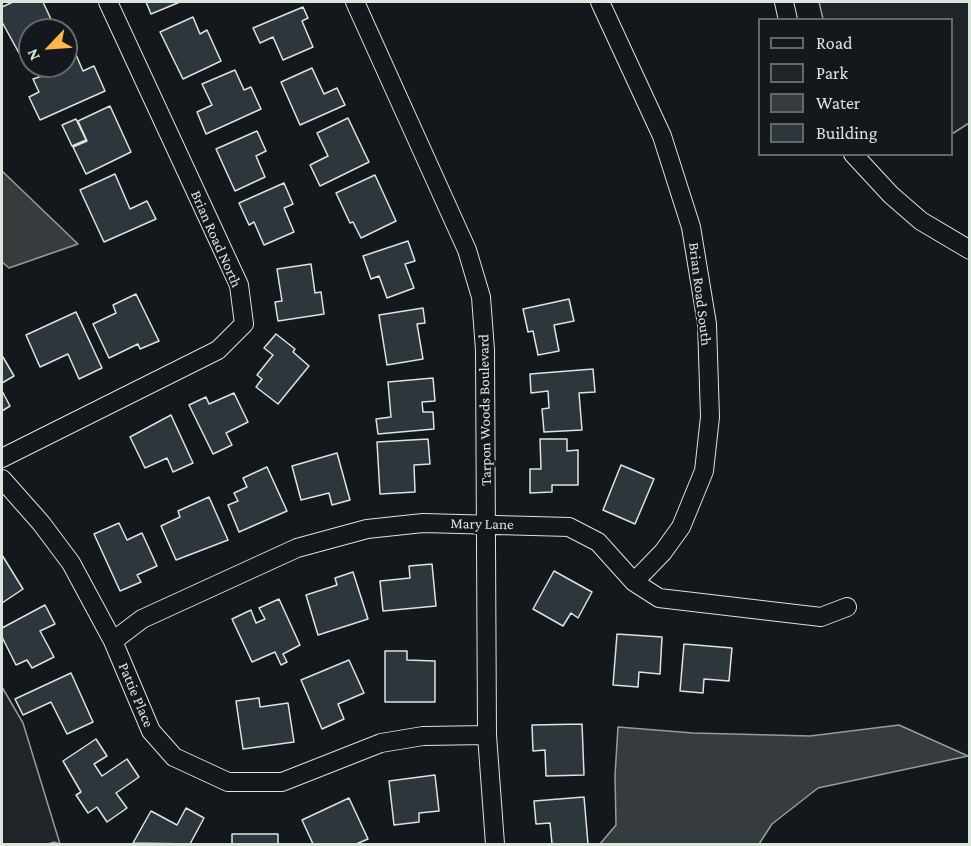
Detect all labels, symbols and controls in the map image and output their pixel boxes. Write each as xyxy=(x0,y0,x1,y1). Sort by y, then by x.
north arrow xyxy=(18,18,78,78)
legend xyxy=(758,18,953,156)
text: Road xyxy=(816,33,853,53)
text: N xyxy=(23,46,43,64)
text: Park xyxy=(816,63,848,83)
text: Water xyxy=(816,93,860,113)
text: Building xyxy=(816,123,877,143)
street label: Brian Road North xyxy=(187,188,245,290)
street label: Brian Road South xyxy=(685,241,715,347)
street label: Tarpon Woods Boulevard xyxy=(475,334,495,486)
street label: Mary Lane xyxy=(450,514,514,534)
street label: Pattie Place xyxy=(114,660,158,730)

